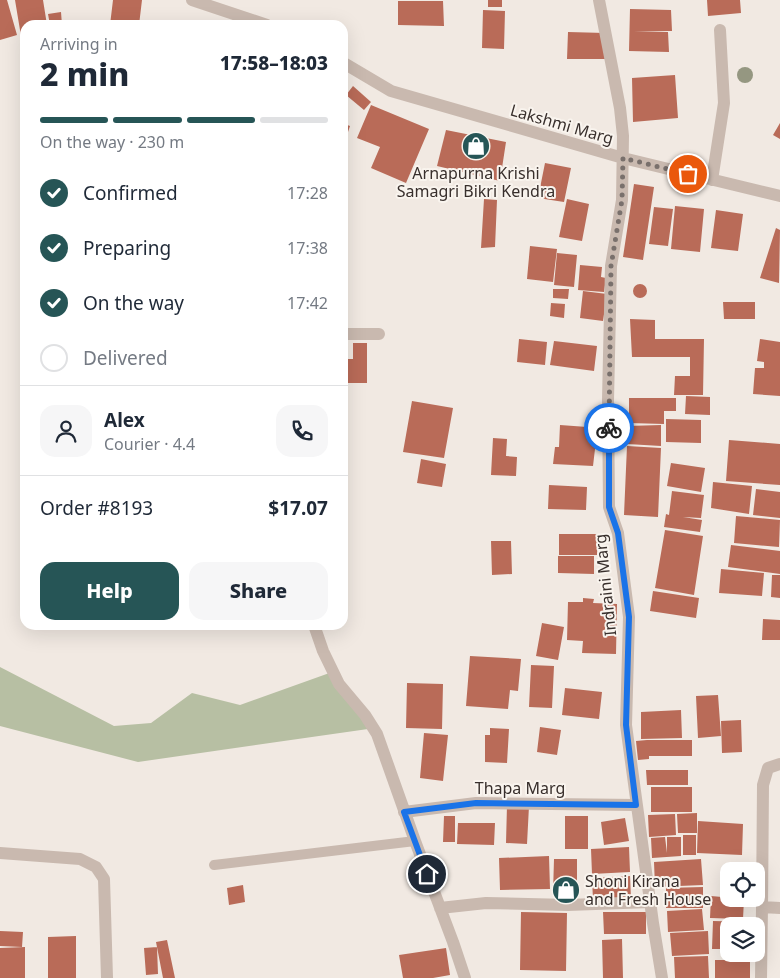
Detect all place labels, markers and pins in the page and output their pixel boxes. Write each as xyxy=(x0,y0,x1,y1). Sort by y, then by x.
shop icon: Arnapurna Krishi Samagri Bikri Kendra xyxy=(461,131,491,161)
pin xyxy=(667,153,709,195)
place label: Arnapurna Krishi Samagri Bikri Kendra xyxy=(397,162,555,202)
pin xyxy=(406,853,448,895)
place label: Shoni Kirana and Fresh House xyxy=(585,870,711,910)
shop icon: Shoni Kirana and Fresh House xyxy=(551,875,581,905)

